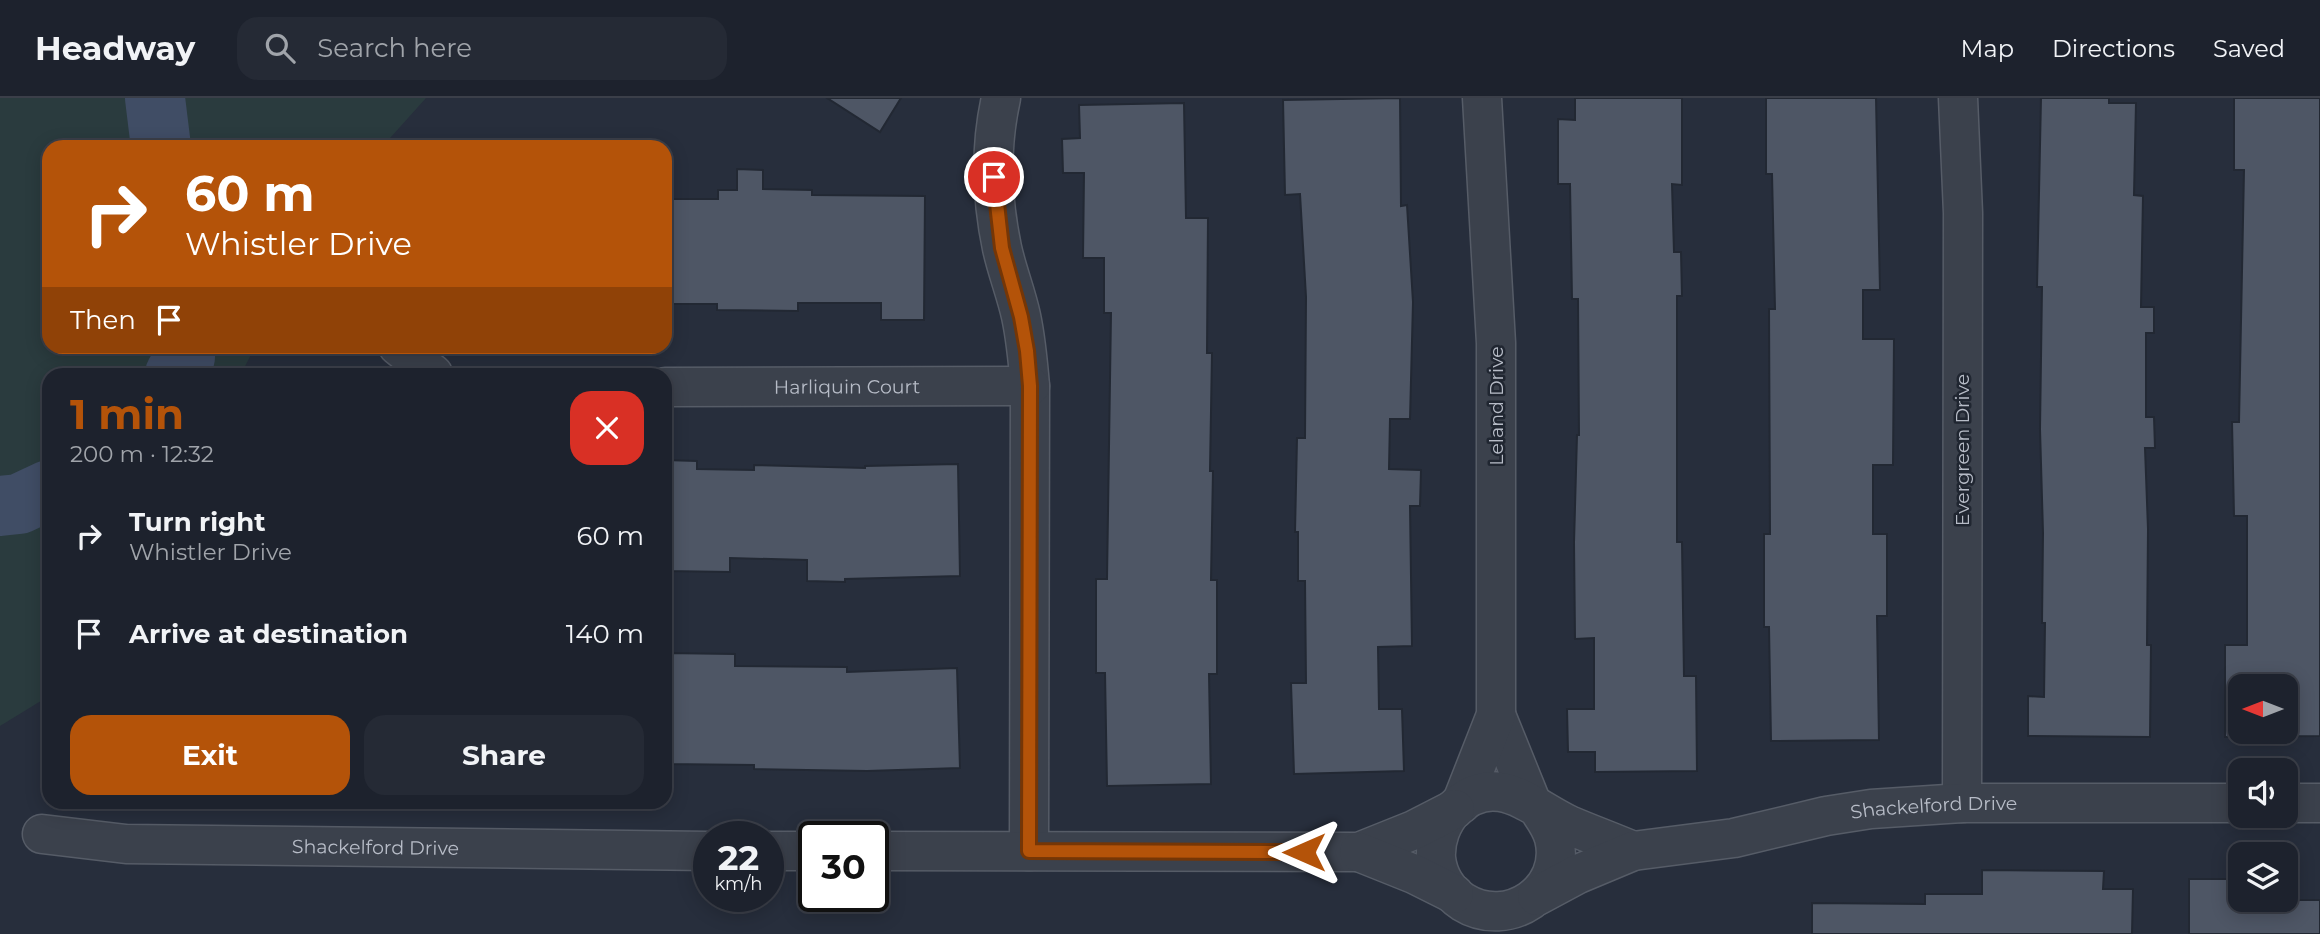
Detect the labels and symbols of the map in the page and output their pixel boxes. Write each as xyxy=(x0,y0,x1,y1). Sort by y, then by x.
pin xyxy=(964,147,1024,207)
street label: Leland Drive xyxy=(1485,346,1508,466)
street label: Evergreen Drive xyxy=(1951,374,1974,526)
street label: Harliquin Court xyxy=(774,375,921,398)
north arrow xyxy=(2228,674,2298,744)
street label: Shackelford Drive xyxy=(1849,791,2017,824)
position arrow xyxy=(1267,815,1341,889)
speed limit sign: 30 xyxy=(798,821,889,912)
street label: Shackelford Drive xyxy=(292,834,459,859)

